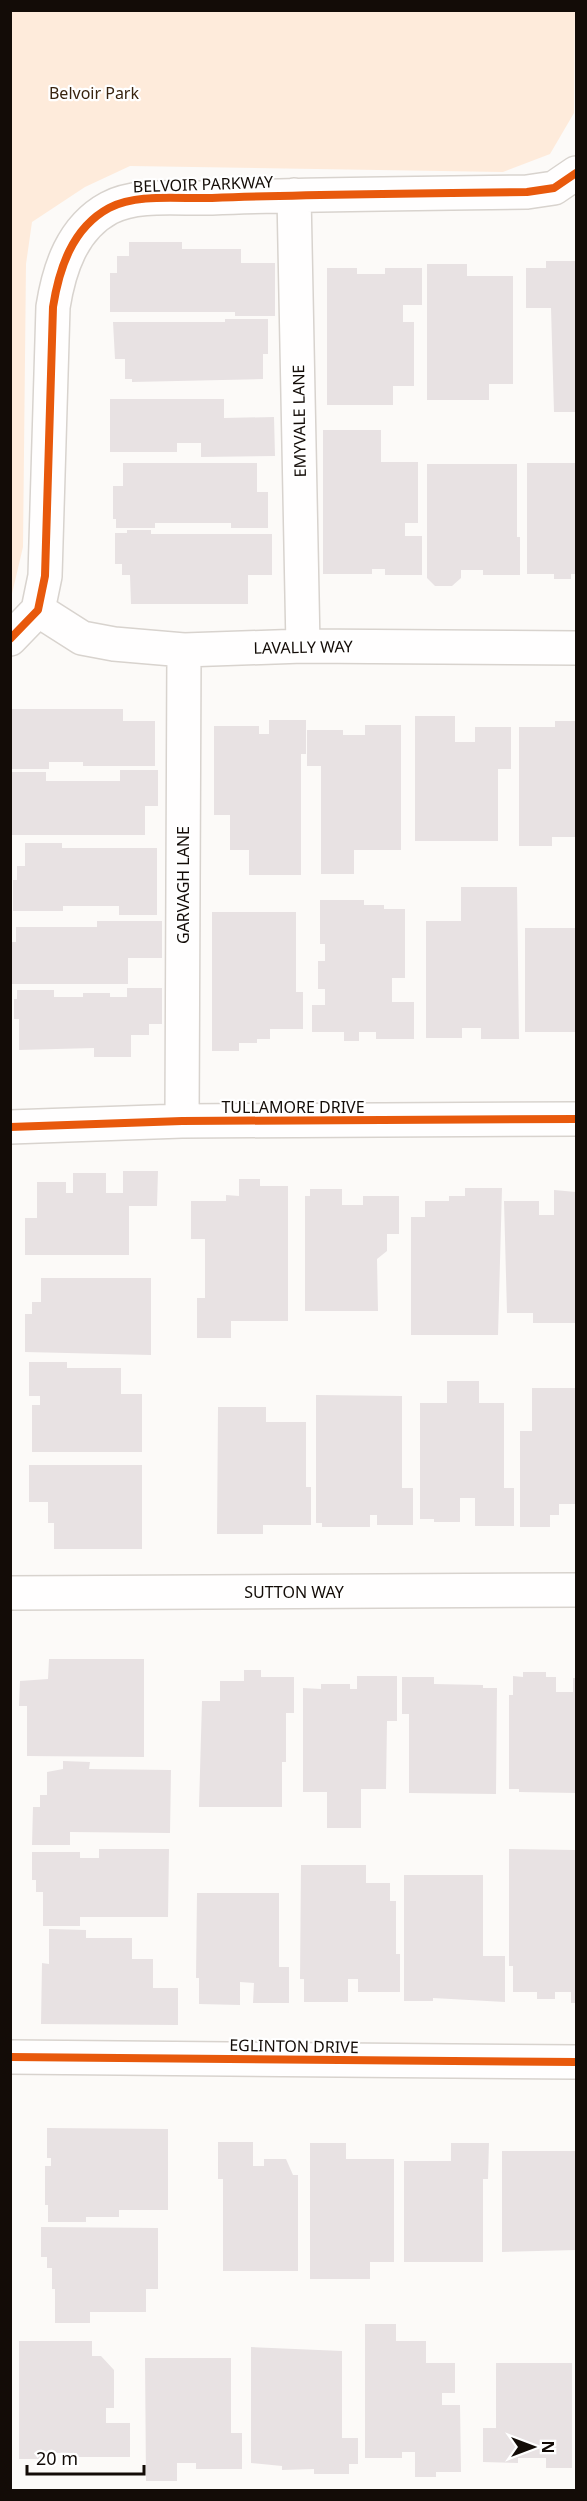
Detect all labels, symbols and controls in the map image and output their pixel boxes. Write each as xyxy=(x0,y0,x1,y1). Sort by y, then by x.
park label: Belvoir Park xyxy=(49,82,139,104)
street label: BELVOIR PARKWAY xyxy=(132,171,274,197)
street label: EMYVALE LANE xyxy=(287,364,311,478)
street label: LAVALLY WAY xyxy=(253,635,354,659)
street label: GARVAGH LANE xyxy=(172,826,194,944)
street label: TULLAMORE DRIVE xyxy=(221,1096,365,1118)
street label: SUTTON WAY xyxy=(244,1581,345,1603)
street label: EGLINTON DRIVE xyxy=(229,2034,359,2058)
north arrow xyxy=(503,2417,563,2477)
scale bar xyxy=(27,2438,144,2476)
text: N xyxy=(537,2440,559,2454)
text: 20 m xyxy=(36,2446,78,2470)

